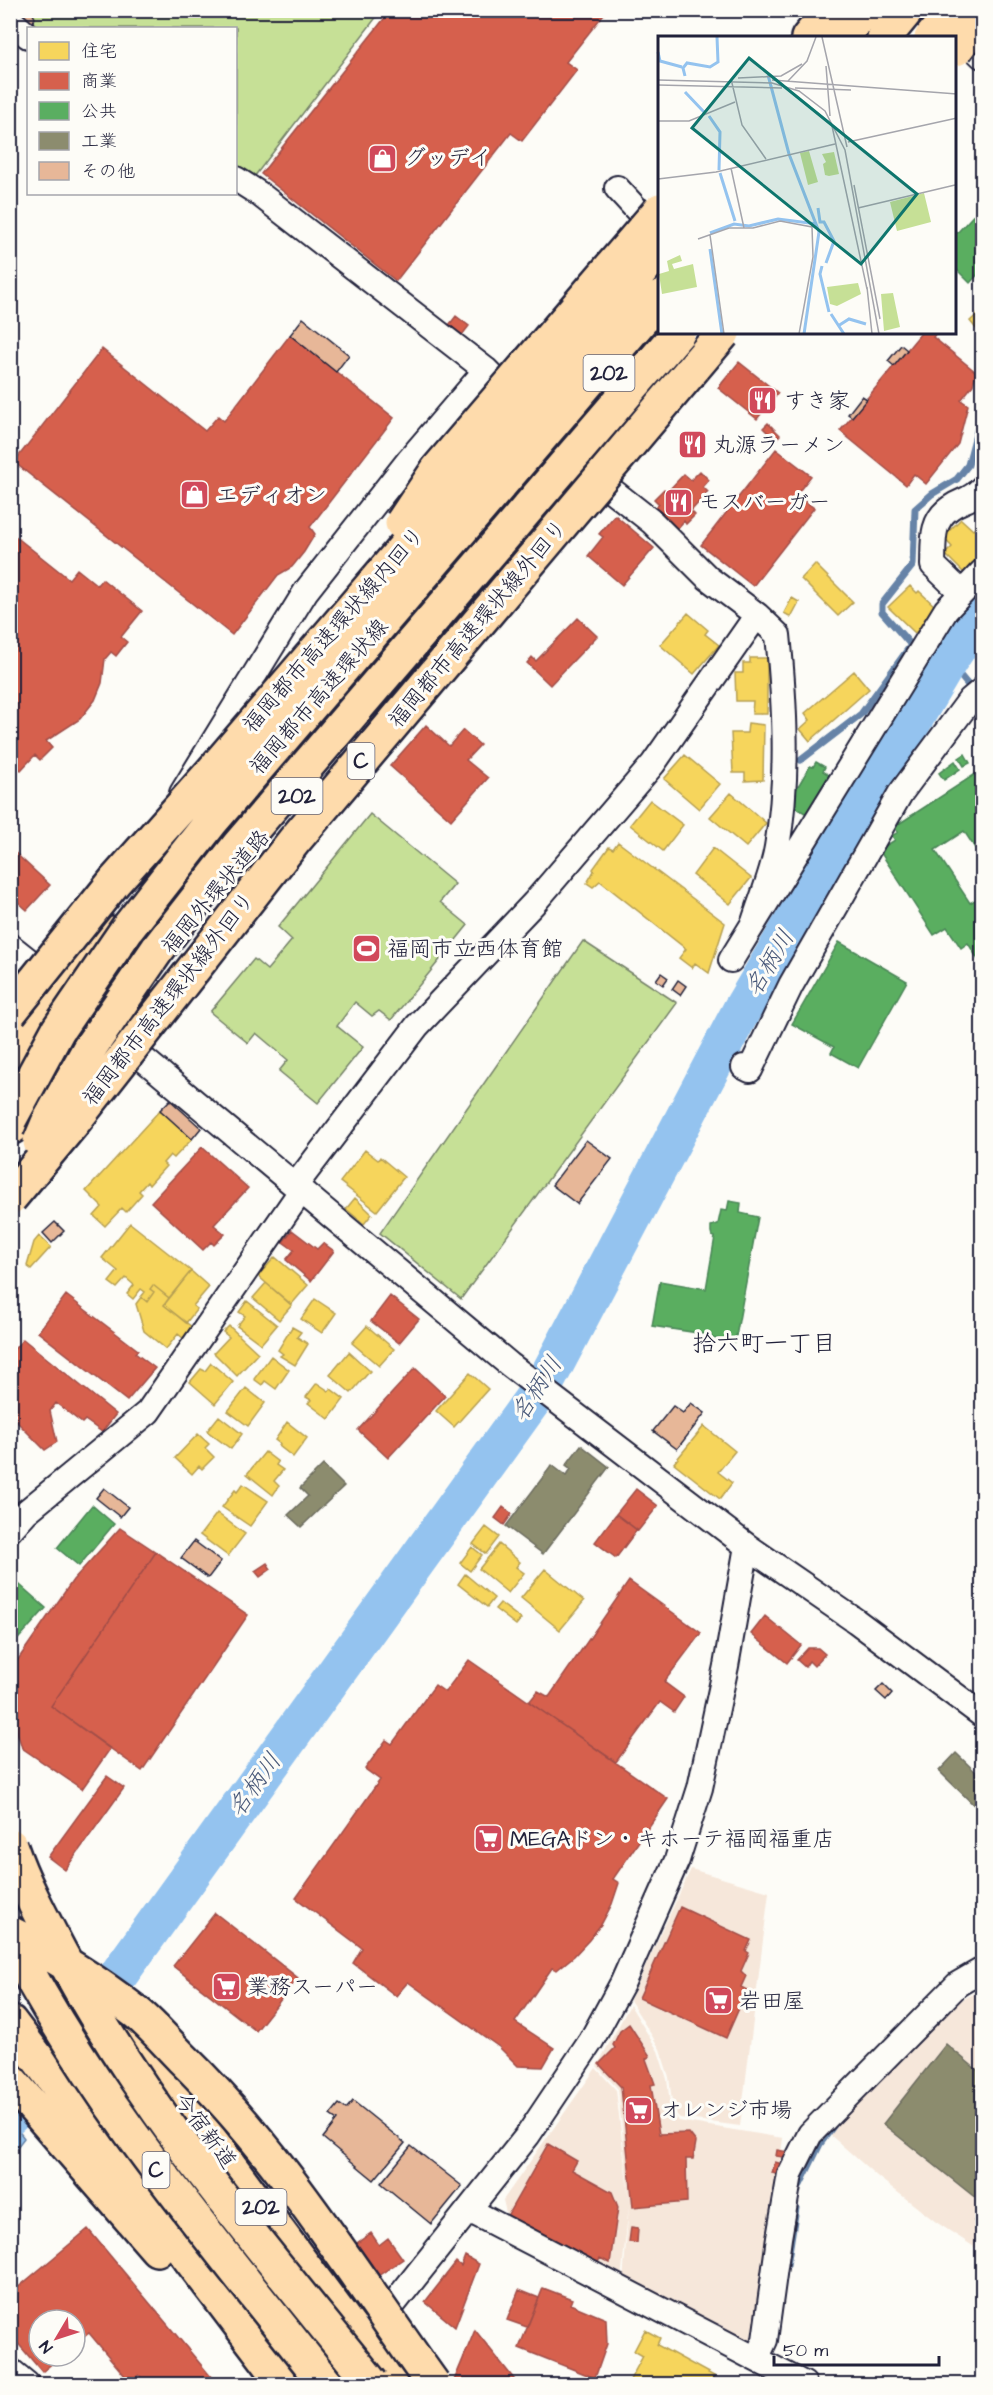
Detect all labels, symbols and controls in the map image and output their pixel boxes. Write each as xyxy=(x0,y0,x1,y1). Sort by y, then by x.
legend xyxy=(27,27,237,195)
inset map xyxy=(658,36,957,334)
text: 住宅 xyxy=(81,39,117,64)
text: 商業 xyxy=(81,69,117,94)
text: 公共 xyxy=(81,99,117,124)
text: 工業 xyxy=(81,129,117,154)
shop icon: グッデイ xyxy=(367,142,399,174)
place label: グッデイ xyxy=(404,143,491,174)
text: その他 xyxy=(81,159,135,184)
road number: 202 xyxy=(584,355,634,391)
restaurant icon: すき家 xyxy=(747,385,779,417)
place label: すき家 xyxy=(784,386,850,417)
restaurant icon: 丸源ラーメン xyxy=(676,429,708,461)
place label: 丸源ラーメン xyxy=(713,430,845,461)
shop icon: エディオン xyxy=(179,479,211,511)
place label: エディオン xyxy=(216,480,327,511)
restaurant icon: モスバーガー xyxy=(662,486,694,518)
place label: モスバーガー xyxy=(699,487,831,518)
street label: 福岡都市高速環状線外回り xyxy=(381,513,575,735)
street label: 福岡都市高速環状線内回り xyxy=(237,522,431,738)
street label: 福岡都市高速環状線 xyxy=(244,614,394,780)
road number: C xyxy=(348,743,374,779)
road number: 202 xyxy=(272,778,322,814)
street label: 福岡外環状道路 xyxy=(155,823,277,961)
street label: 福岡都市高速環状線外回り xyxy=(76,885,262,1113)
water label: 名柄川 xyxy=(737,923,803,1003)
sports icon: 福岡市立西体育館 xyxy=(350,933,382,965)
place label: 福岡市立西体育館 xyxy=(387,934,563,965)
district label: 拾六町一丁目 xyxy=(692,1327,836,1361)
water label: 名柄川 xyxy=(503,1350,571,1428)
water label: 名柄川 xyxy=(220,1746,290,1824)
supermarket icon: MEGAドン・キホーテ福岡福重店 xyxy=(473,1823,505,1855)
place label: MEGAドン・キホーテ福岡福重店 xyxy=(510,1824,835,1855)
supermarket icon: 業務スーパー xyxy=(210,1971,242,2003)
place label: 業務スーパー xyxy=(247,1972,378,2003)
supermarket icon: 岩田屋 xyxy=(702,1985,734,2017)
place label: 岩田屋 xyxy=(739,1986,805,2017)
street label: 今宿新道 xyxy=(167,2086,243,2176)
supermarket icon: オレンジ市場 xyxy=(623,2094,655,2126)
place label: オレンジ市場 xyxy=(660,2095,792,2126)
road number: C xyxy=(142,2152,170,2188)
road number: 202 xyxy=(236,2189,286,2225)
north arrow xyxy=(27,2308,87,2368)
scale bar xyxy=(774,2329,939,2367)
text: N xyxy=(34,2336,58,2358)
text: 50 m xyxy=(783,2338,828,2363)

